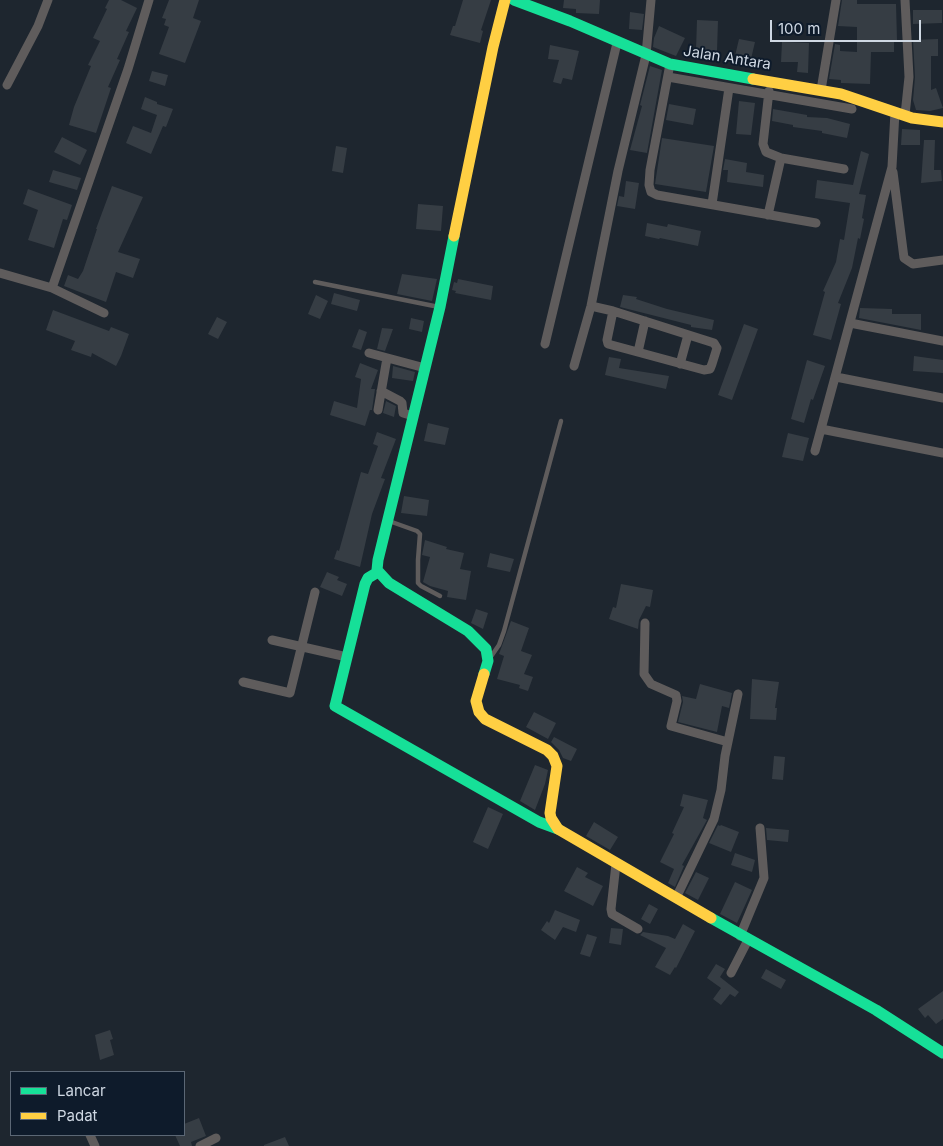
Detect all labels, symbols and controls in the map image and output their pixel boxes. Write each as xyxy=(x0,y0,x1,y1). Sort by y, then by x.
scale bar xyxy=(773,10,924,42)
text: 100 m xyxy=(778,19,820,38)
street label: Jalan Antara xyxy=(682,42,772,74)
legend xyxy=(10,1071,185,1136)
text: Lancar xyxy=(57,1081,106,1100)
text: Padat xyxy=(57,1106,98,1125)

